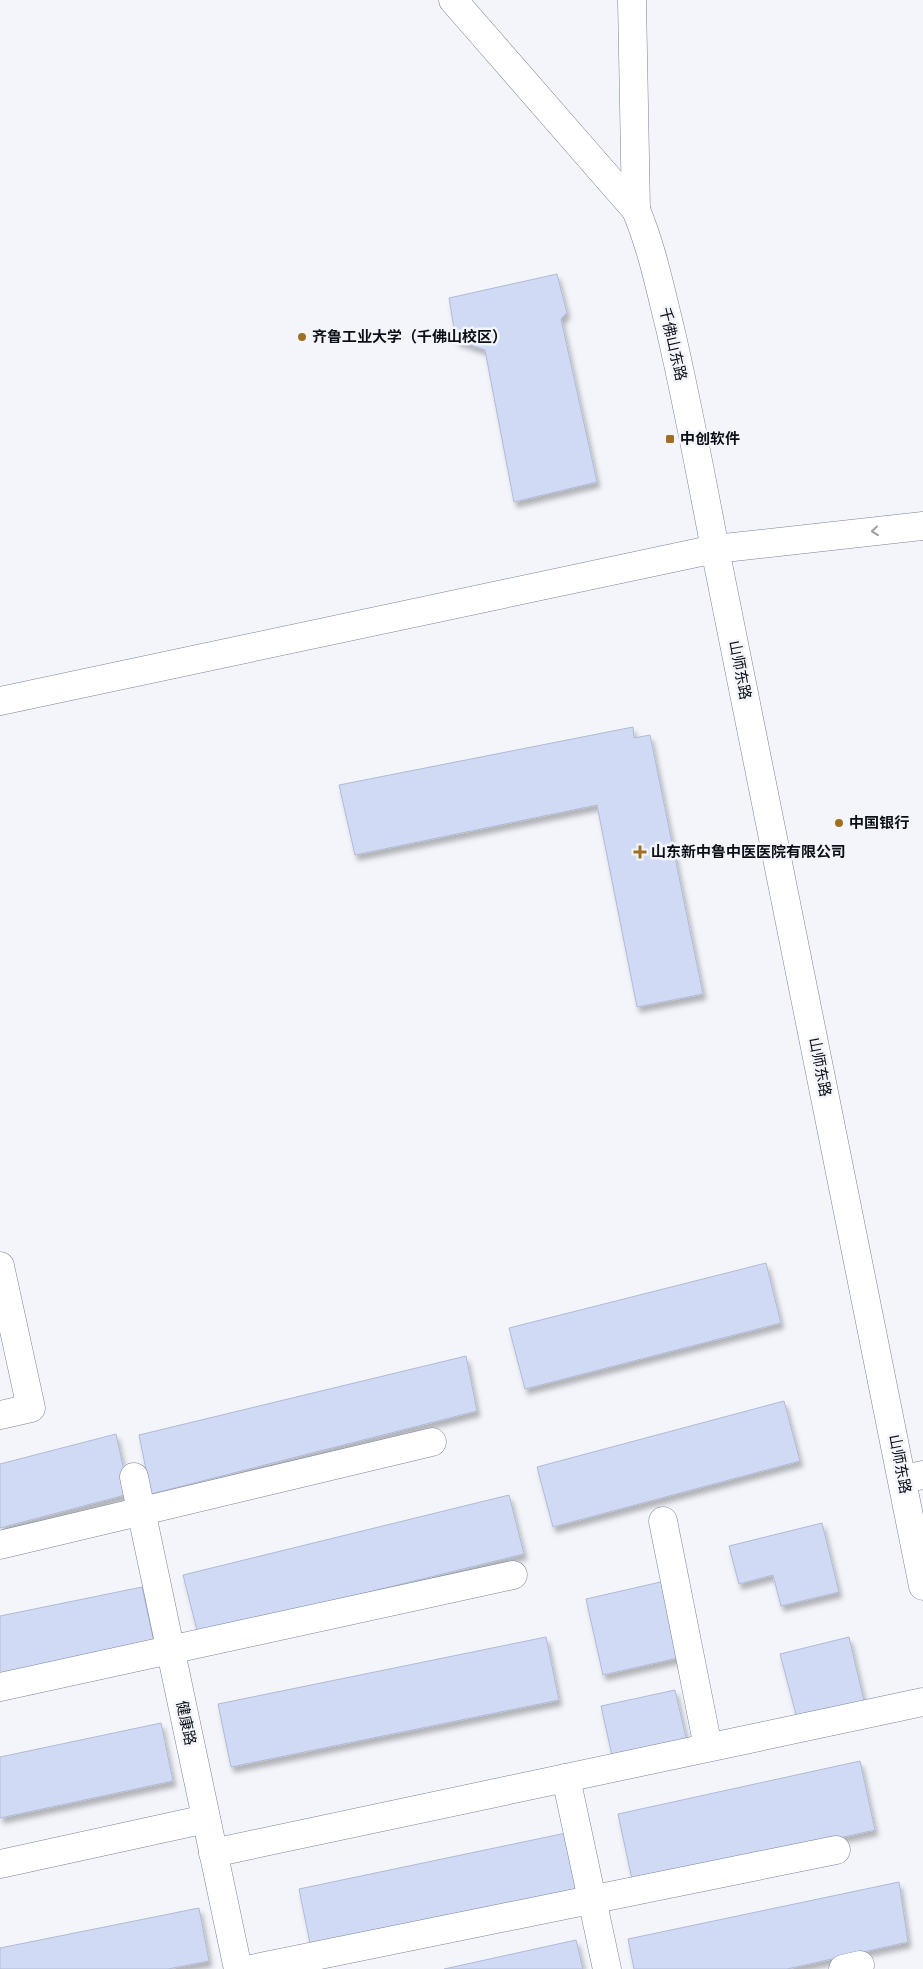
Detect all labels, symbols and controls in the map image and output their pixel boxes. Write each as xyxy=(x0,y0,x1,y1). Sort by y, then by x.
street label: 千佛山东路 xyxy=(656,305,690,383)
place label: 齐鲁工业大学（千佛山校区） xyxy=(312,328,507,346)
marker: 齐鲁工业大学（千佛山校区） xyxy=(296,331,308,343)
place label: 中创软件 xyxy=(680,430,740,448)
marker: 中创软件 xyxy=(664,433,676,445)
one-way arrow xyxy=(870,525,878,536)
street label: 山师东路 xyxy=(725,639,755,701)
place label: 中国银行 xyxy=(849,814,909,832)
marker: 中国银行 xyxy=(833,817,845,829)
place label: 山东新中鲁中医医院有限公司 xyxy=(651,843,846,861)
marker: 山东新中鲁中医医院有限公司 xyxy=(633,845,647,859)
street label: 山师东路 xyxy=(805,1036,835,1098)
street label: 山师东路 xyxy=(885,1433,915,1495)
street label: 健康路 xyxy=(173,1699,199,1747)

